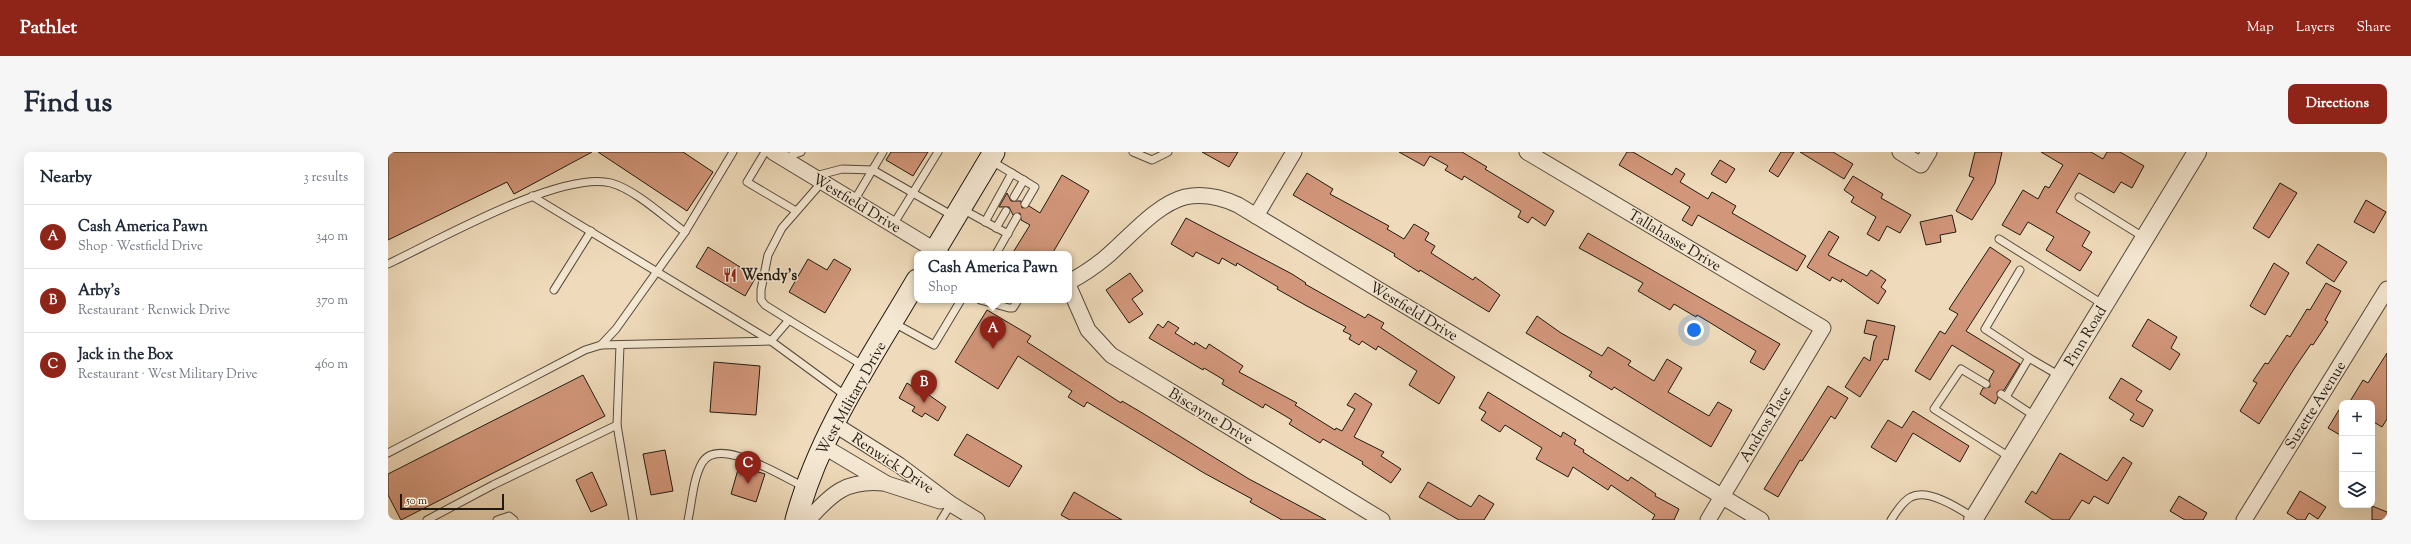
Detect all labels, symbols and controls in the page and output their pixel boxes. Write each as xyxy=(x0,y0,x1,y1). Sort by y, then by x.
text: Pathlet xyxy=(20,15,77,42)
text: Map xyxy=(2247,18,2274,38)
text: Layers xyxy=(2296,18,2334,38)
text: Share xyxy=(2356,18,2391,38)
text: Find us xyxy=(24,84,112,124)
button: Directions xyxy=(2288,84,2387,124)
text: Nearby xyxy=(40,166,92,190)
text: 3 results xyxy=(303,169,348,187)
street label: Westfield Drive xyxy=(808,170,905,239)
street label: Tallahasse Drive xyxy=(1624,205,1725,277)
text: Cash America Pawn xyxy=(78,217,208,238)
text: A xyxy=(48,228,58,246)
text: 340 m xyxy=(316,228,348,246)
text: Shop · Westfield Drive xyxy=(78,238,203,256)
popup xyxy=(914,251,1072,303)
text: Cash America Pawn xyxy=(928,258,1058,279)
place label: Wendy's xyxy=(741,266,797,287)
restaurant icon: Wendy's xyxy=(722,267,738,283)
street label: Westfield Drive xyxy=(1365,278,1462,347)
text: Shop xyxy=(928,279,958,297)
text: Arby's xyxy=(78,281,120,302)
text: B xyxy=(49,292,57,310)
text: 370 m xyxy=(316,292,348,310)
text: Restaurant · Renwick Drive xyxy=(78,302,230,320)
street label: Pinn Road xyxy=(2060,302,2113,371)
pin: A xyxy=(980,316,1006,349)
your location xyxy=(1684,320,1704,340)
street label: West Military Drive xyxy=(812,338,892,459)
text: Jack in the Box xyxy=(78,345,173,366)
text: C xyxy=(48,356,58,374)
text: 460 m xyxy=(315,356,348,374)
street label: Suzette Avenue xyxy=(2281,358,2352,454)
text: Restaurant · West Military Drive xyxy=(78,366,258,384)
pin: B xyxy=(911,370,937,403)
street label: Andros Place xyxy=(1735,383,1797,467)
street label: Biscayne Drive xyxy=(1164,384,1257,451)
map controls xyxy=(2339,400,2375,508)
button: + xyxy=(2339,400,2375,436)
street label: Renwick Drive xyxy=(847,429,938,500)
button: − xyxy=(2339,436,2375,472)
pin: C xyxy=(735,451,761,484)
button: layers xyxy=(2339,472,2375,508)
scale bar xyxy=(400,492,504,511)
text: 50 m xyxy=(406,493,427,509)

